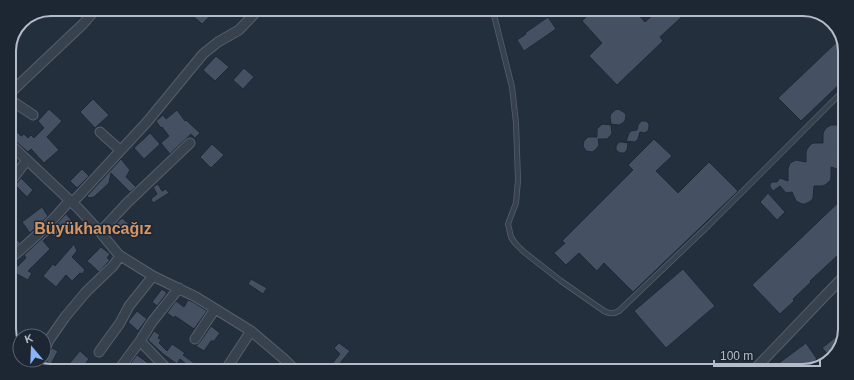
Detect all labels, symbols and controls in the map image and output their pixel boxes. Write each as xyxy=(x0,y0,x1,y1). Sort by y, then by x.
district label: Büyükhancağız xyxy=(34,220,152,237)
north arrow xyxy=(12,328,52,368)
text: K xyxy=(23,332,35,346)
scale bar xyxy=(714,342,820,368)
text: 100 m xyxy=(720,349,753,363)

